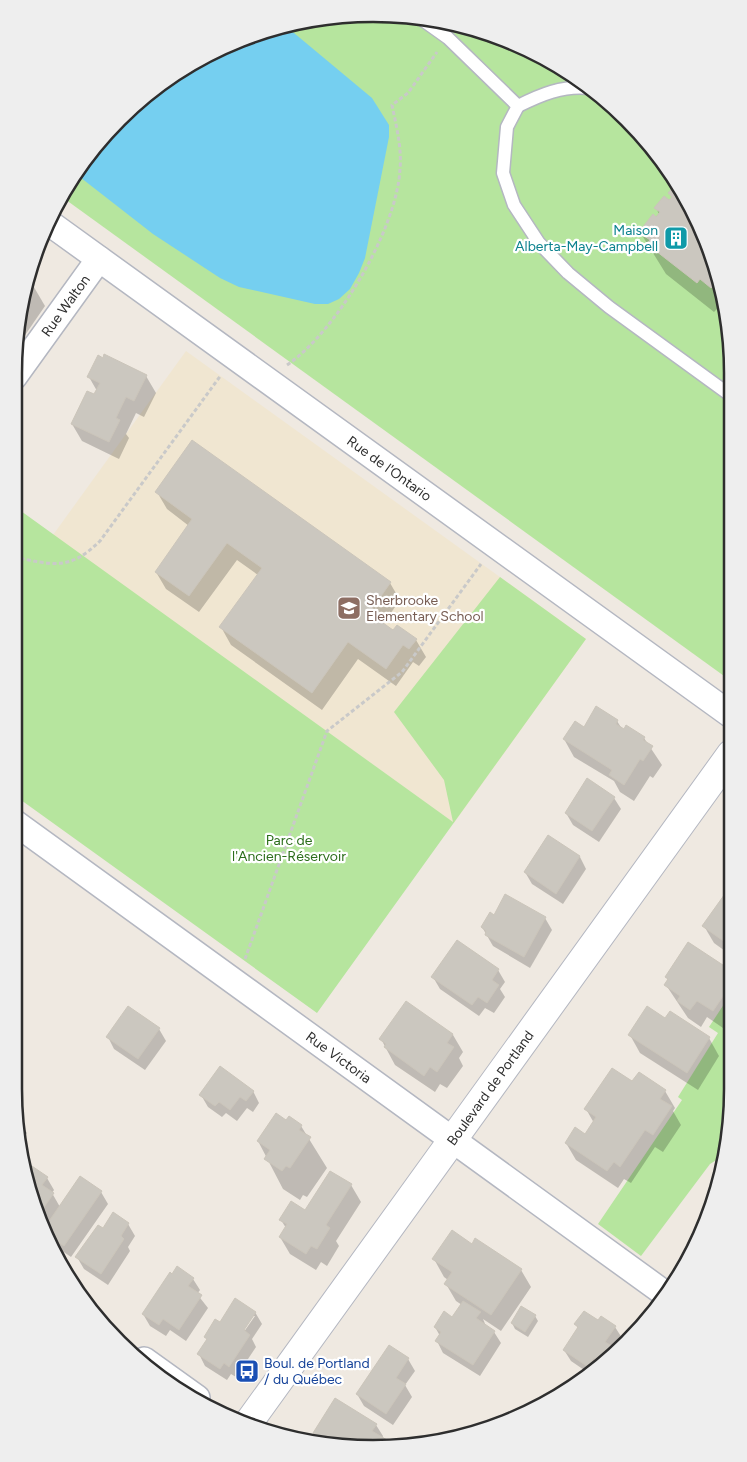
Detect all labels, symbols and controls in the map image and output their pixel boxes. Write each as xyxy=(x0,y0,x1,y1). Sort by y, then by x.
place label: Maison Alberta-May-Campbell xyxy=(515,222,658,255)
building icon: Maison Alberta-May-Campbell xyxy=(663,225,689,251)
street label: Rue Walton xyxy=(38,272,94,340)
street label: Rue de l'Ontario xyxy=(343,433,435,505)
place label: Sherbrooke Elementary School xyxy=(366,592,484,625)
school or university icon: Sherbrooke Elementary School xyxy=(336,595,362,621)
park label: Parc de l'Ancien-Réservoir xyxy=(232,832,346,865)
street label: Boulevard de Portland xyxy=(443,1027,538,1149)
street label: Rue Victoria xyxy=(302,1028,374,1087)
place label: Boul. de Portland / du Québec xyxy=(264,1355,370,1388)
bus stop icon: Boul. de Portland / du Québec xyxy=(234,1358,260,1384)

